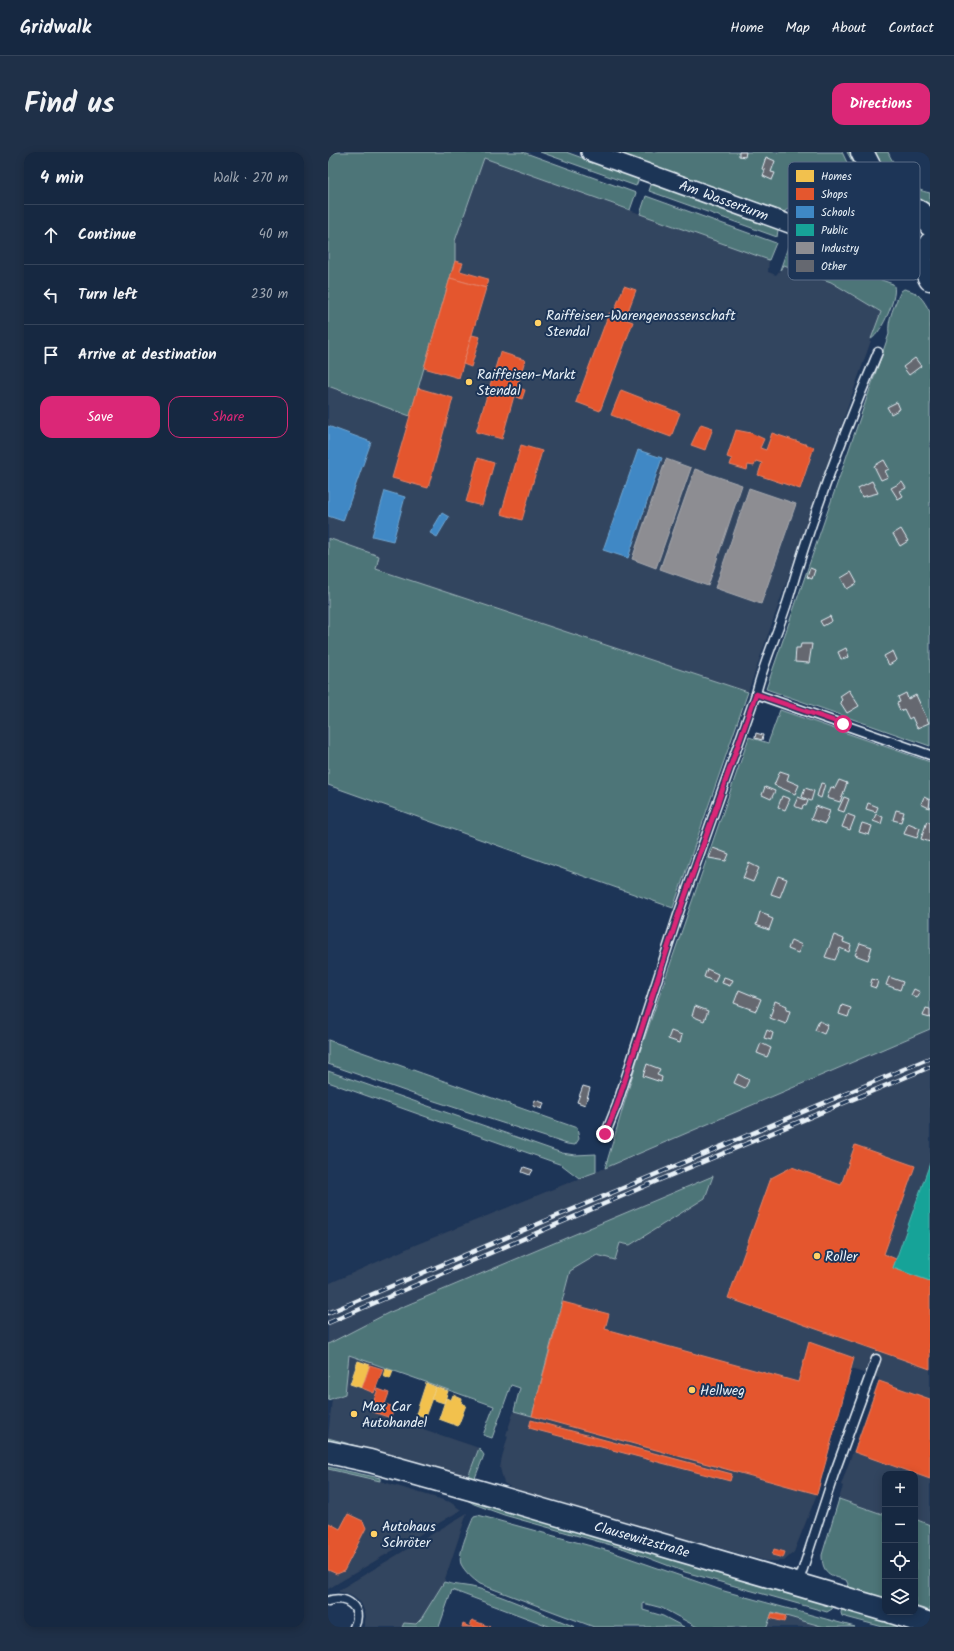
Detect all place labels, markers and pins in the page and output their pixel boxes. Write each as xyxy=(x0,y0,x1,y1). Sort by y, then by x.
place label: Raiffeisen-Warengenossenschaft Stendal xyxy=(546,305,736,343)
marker: Raiffeisen-Warengenossenschaft Stendal xyxy=(533,318,543,328)
place label: Raiffeisen-Markt Stendal xyxy=(477,364,576,402)
marker: Raiffeisen-Markt Stendal xyxy=(464,377,474,387)
place label: Roller xyxy=(825,1246,859,1268)
marker: Roller xyxy=(812,1251,822,1261)
place label: Hellweg xyxy=(700,1380,745,1402)
marker: Hellweg xyxy=(687,1385,697,1395)
place label: Max Car Autohandel xyxy=(362,1396,428,1434)
marker: Max Car Autohandel xyxy=(349,1409,359,1419)
place label: Autohaus Schröter xyxy=(382,1516,436,1554)
marker: Autohaus Schröter xyxy=(369,1529,379,1539)

